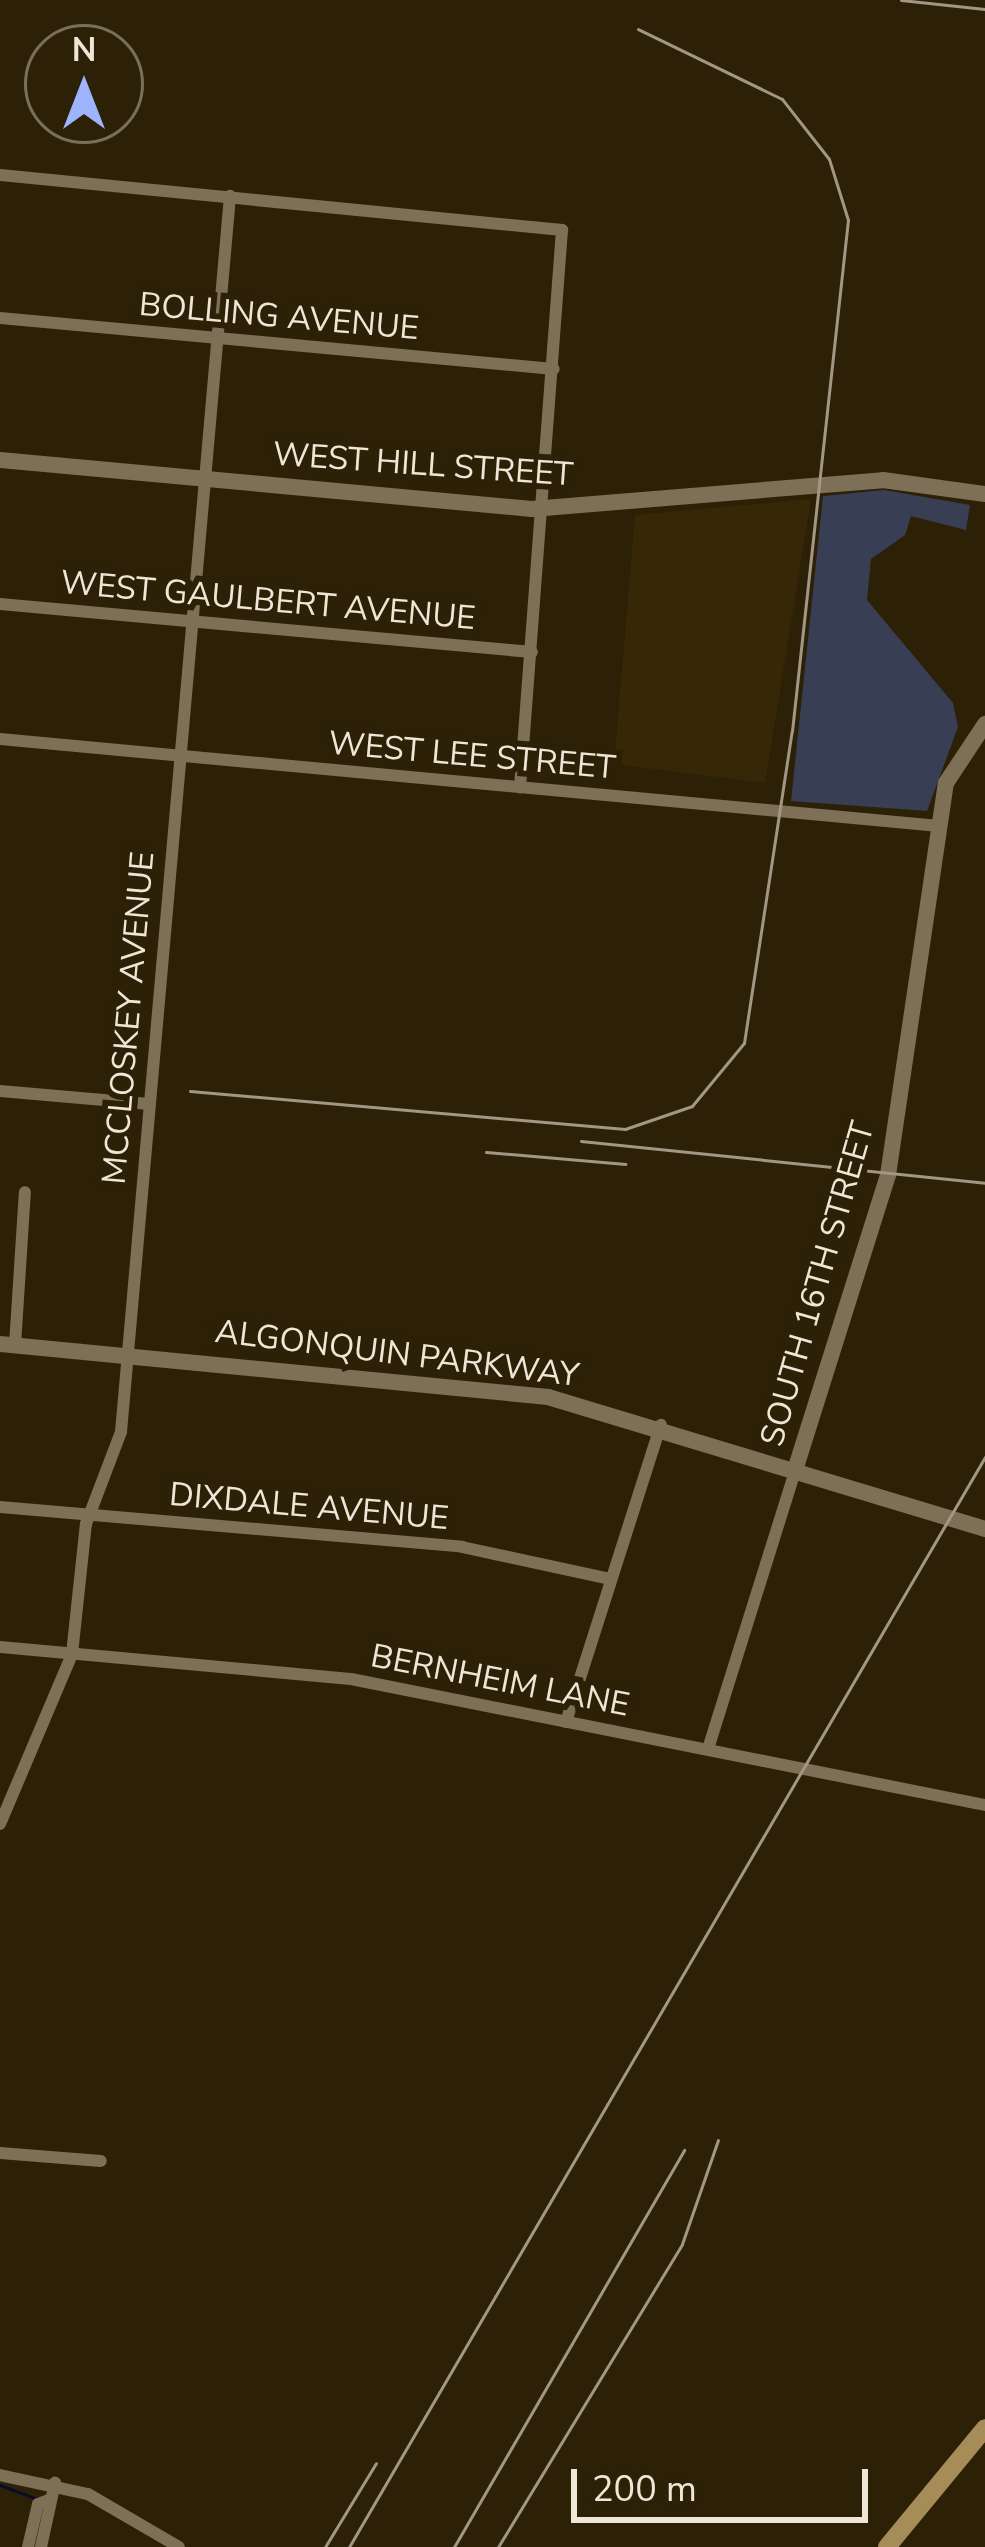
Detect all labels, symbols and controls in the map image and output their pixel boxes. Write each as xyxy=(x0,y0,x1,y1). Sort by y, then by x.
north arrow xyxy=(24,24,144,144)
text: N xyxy=(72,28,96,73)
street label: BOLLING AVENUE xyxy=(137,285,421,349)
street label: WEST HILL STREET xyxy=(272,435,574,495)
street label: WEST GAULBERT AVENUE xyxy=(59,563,477,639)
street label: WEST LEE STREET xyxy=(327,724,617,788)
street label: MCCLOSKEY AVENUE xyxy=(95,850,163,1186)
street label: SOUTH 16TH STREET xyxy=(753,1117,883,1451)
street label: ALGONQUIN PARKWAY xyxy=(213,1312,581,1396)
street label: DIXDALE AVENUE xyxy=(168,1475,450,1539)
street label: BERNHEIM LANE xyxy=(367,1637,633,1725)
scale bar xyxy=(577,2445,874,2519)
text: 200 m xyxy=(592,2465,697,2514)

